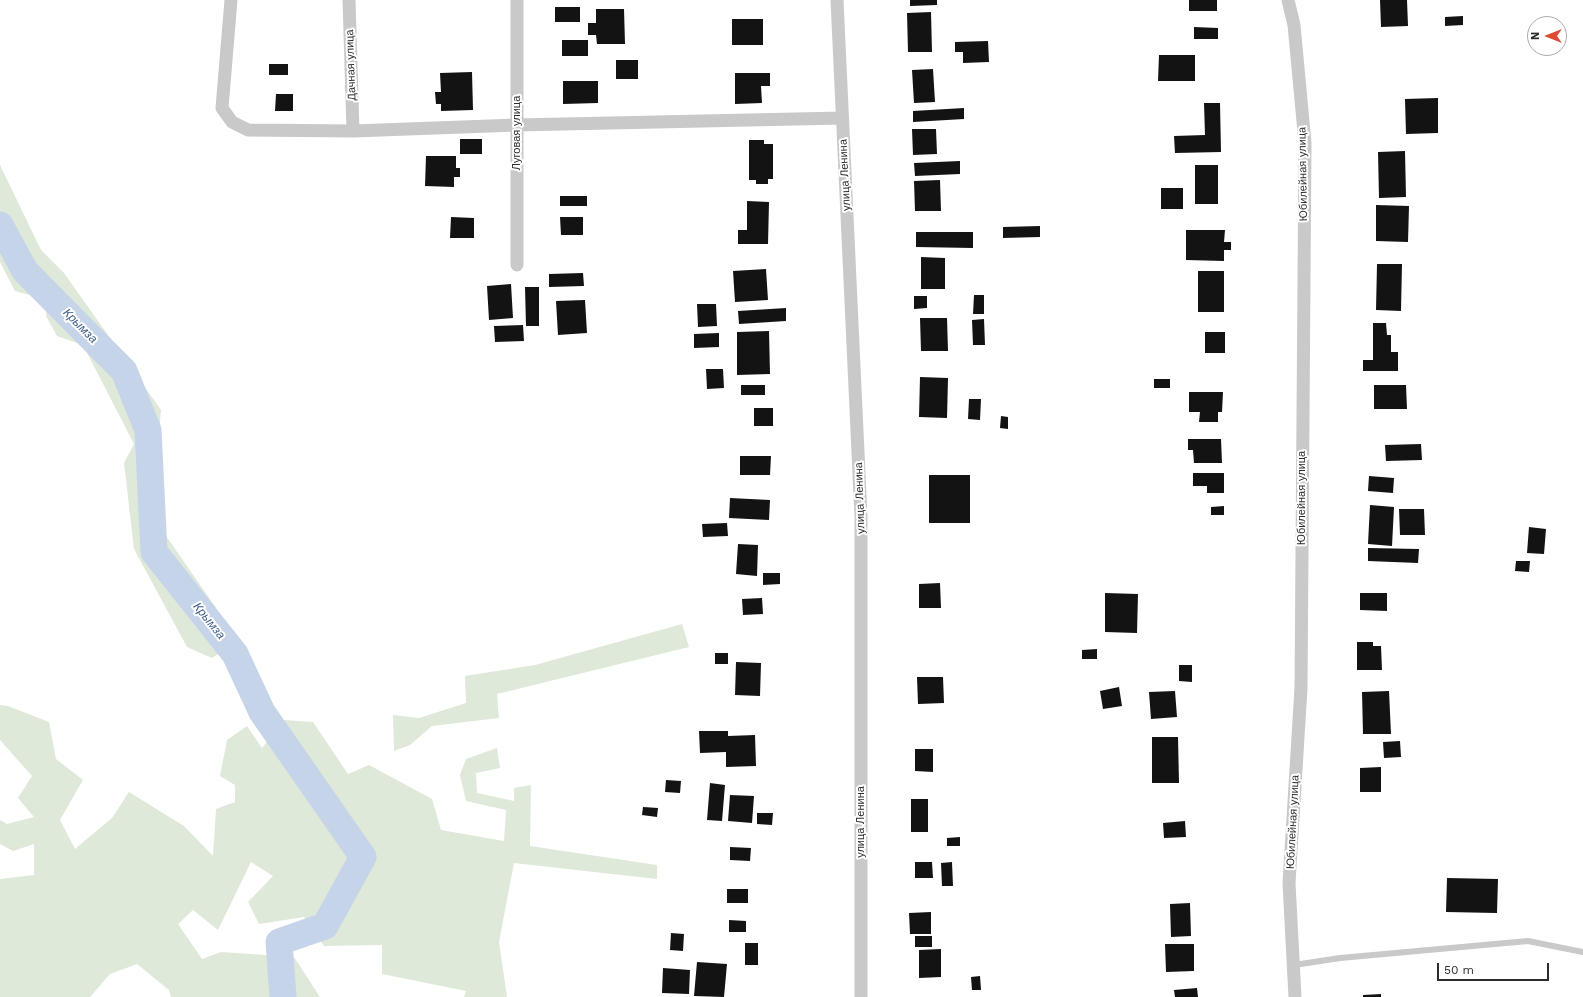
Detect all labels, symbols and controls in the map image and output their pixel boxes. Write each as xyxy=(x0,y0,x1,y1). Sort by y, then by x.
north arrow xyxy=(1527,16,1567,56)
street label: Дачная улица xyxy=(343,29,359,101)
text: N xyxy=(1529,32,1542,40)
street label: Луговая улица xyxy=(510,96,524,170)
street label: Юбилейная улица xyxy=(1296,127,1310,221)
street label: улица Ленина xyxy=(837,139,853,211)
water label: Крымза xyxy=(60,306,100,346)
street label: Юбилейная улица xyxy=(1295,451,1309,545)
street label: улица Ленина xyxy=(852,462,868,534)
water label: Крымза xyxy=(190,600,228,642)
street label: Юбилейная улица xyxy=(1284,775,1302,869)
street label: улица Ленина xyxy=(854,786,868,858)
scale bar xyxy=(1439,955,1551,981)
text: 50 m xyxy=(1444,963,1474,977)

